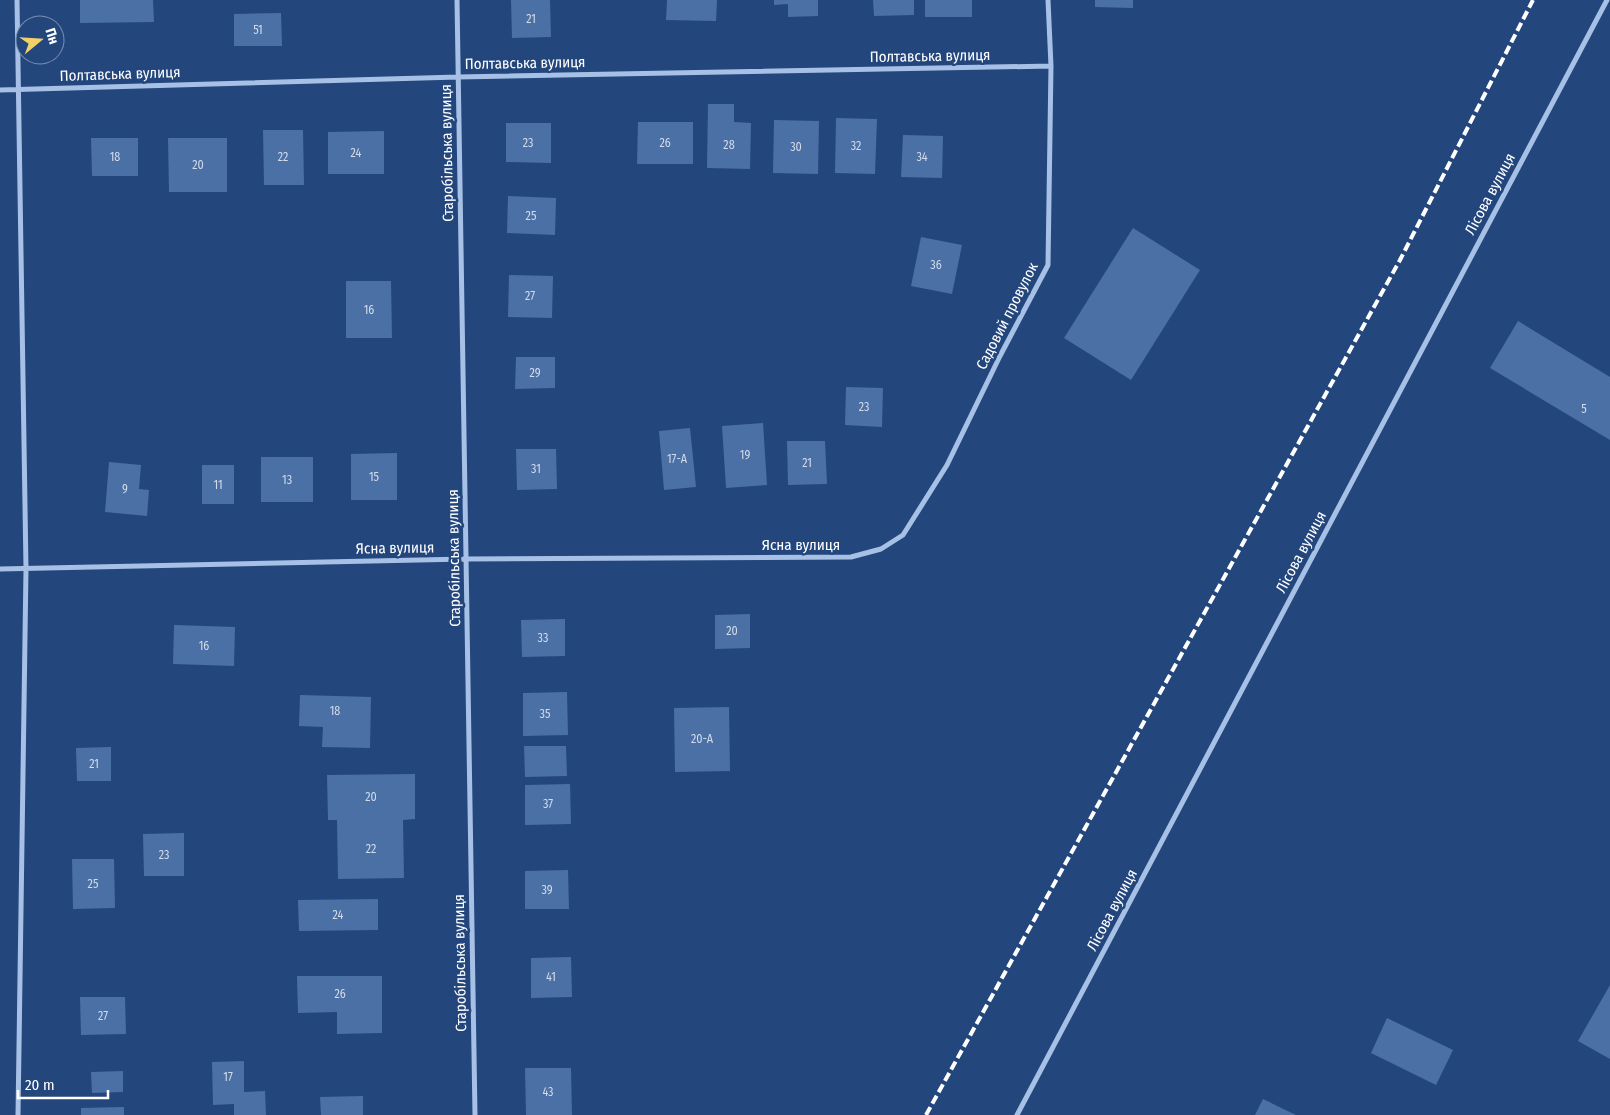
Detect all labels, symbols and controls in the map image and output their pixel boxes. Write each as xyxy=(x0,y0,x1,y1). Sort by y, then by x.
house number: 21 xyxy=(526,12,536,26)
north arrow xyxy=(15,15,65,65)
house number: 51 xyxy=(253,23,263,37)
text: Пн xyxy=(41,26,62,46)
street label: Полтавська вулиця xyxy=(869,46,991,66)
street label: Полтавська вулиця xyxy=(464,53,586,73)
street label: Полтавська вулиця xyxy=(59,63,181,85)
street label: Старобільська вулиця xyxy=(437,84,457,222)
house number: 23 xyxy=(523,136,533,150)
house number: 26 xyxy=(659,136,671,150)
house number: 28 xyxy=(723,138,735,152)
house number: 32 xyxy=(851,139,861,153)
house number: 30 xyxy=(790,140,802,154)
house number: 24 xyxy=(351,146,362,160)
house number: 18 xyxy=(110,150,120,164)
house number: 22 xyxy=(278,150,288,164)
house number: 34 xyxy=(916,150,928,164)
street label: Лісова вулиця xyxy=(1461,150,1519,238)
house number: 20 xyxy=(192,158,204,172)
house number: 25 xyxy=(526,209,537,223)
house number: 36 xyxy=(930,258,942,272)
street label: Садовий провулок xyxy=(972,259,1042,373)
house number: 27 xyxy=(525,289,535,303)
house number: 16 xyxy=(364,303,374,317)
house number: 29 xyxy=(529,366,541,380)
house number: 23 xyxy=(859,400,869,414)
house number: 5 xyxy=(1581,402,1587,416)
house number: 19 xyxy=(740,448,750,462)
house number: 17-А xyxy=(667,452,688,466)
house number: 21 xyxy=(802,456,812,470)
house number: 31 xyxy=(531,462,541,476)
house number: 15 xyxy=(369,470,380,484)
house number: 13 xyxy=(282,473,292,487)
house number: 11 xyxy=(213,478,223,492)
house number: 9 xyxy=(122,482,128,496)
street label: Старобільська вулиця xyxy=(444,489,464,627)
street label: Лісова вулиця xyxy=(1272,508,1330,596)
street label: Ясна вулиця xyxy=(762,536,840,554)
street label: Ясна вулиця xyxy=(356,538,434,558)
house number: 20 xyxy=(726,624,738,638)
house number: 33 xyxy=(538,631,548,645)
house number: 16 xyxy=(199,639,209,653)
house number: 18 xyxy=(330,704,340,718)
house number: 35 xyxy=(540,707,551,721)
house number: 20-А xyxy=(691,732,714,746)
house number: 21 xyxy=(89,757,99,771)
house number: 20 xyxy=(365,790,377,804)
house number: 37 xyxy=(543,797,553,811)
house number: 22 xyxy=(366,842,376,856)
house number: 23 xyxy=(159,848,169,862)
street label: Лісова вулиця xyxy=(1083,866,1141,954)
house number: 25 xyxy=(88,877,99,891)
house number: 39 xyxy=(541,883,553,897)
street label: Старобільська вулиця xyxy=(450,894,470,1032)
house number: 24 xyxy=(333,908,344,922)
house number: 41 xyxy=(546,970,556,984)
house number: 26 xyxy=(334,987,346,1001)
house number: 27 xyxy=(98,1009,108,1023)
scale bar xyxy=(18,1068,108,1100)
house number: 17 xyxy=(223,1070,233,1084)
text: 20 m xyxy=(25,1076,55,1094)
house number: 43 xyxy=(542,1085,554,1099)

